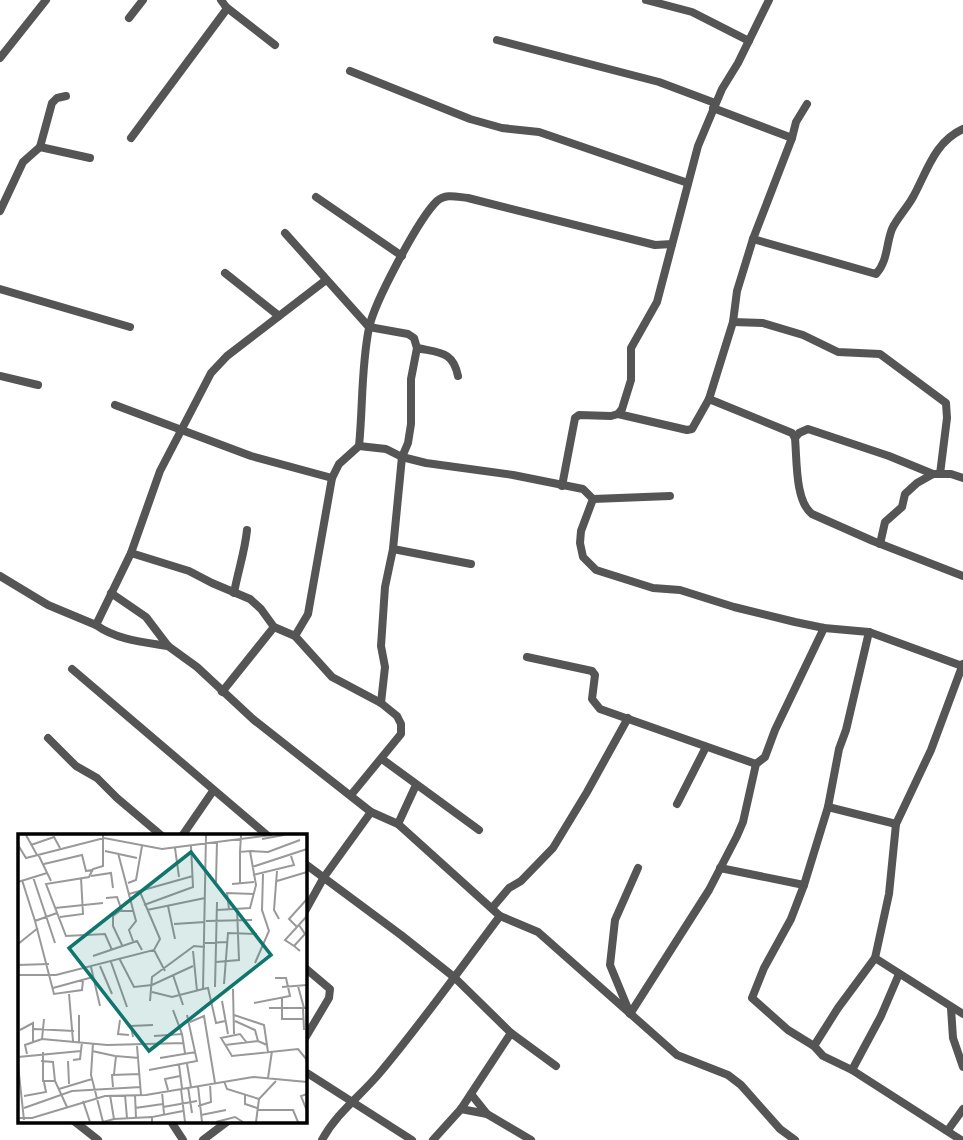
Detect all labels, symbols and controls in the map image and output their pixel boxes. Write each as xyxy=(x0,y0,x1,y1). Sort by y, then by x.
inset map xyxy=(18,834,306,1122)

